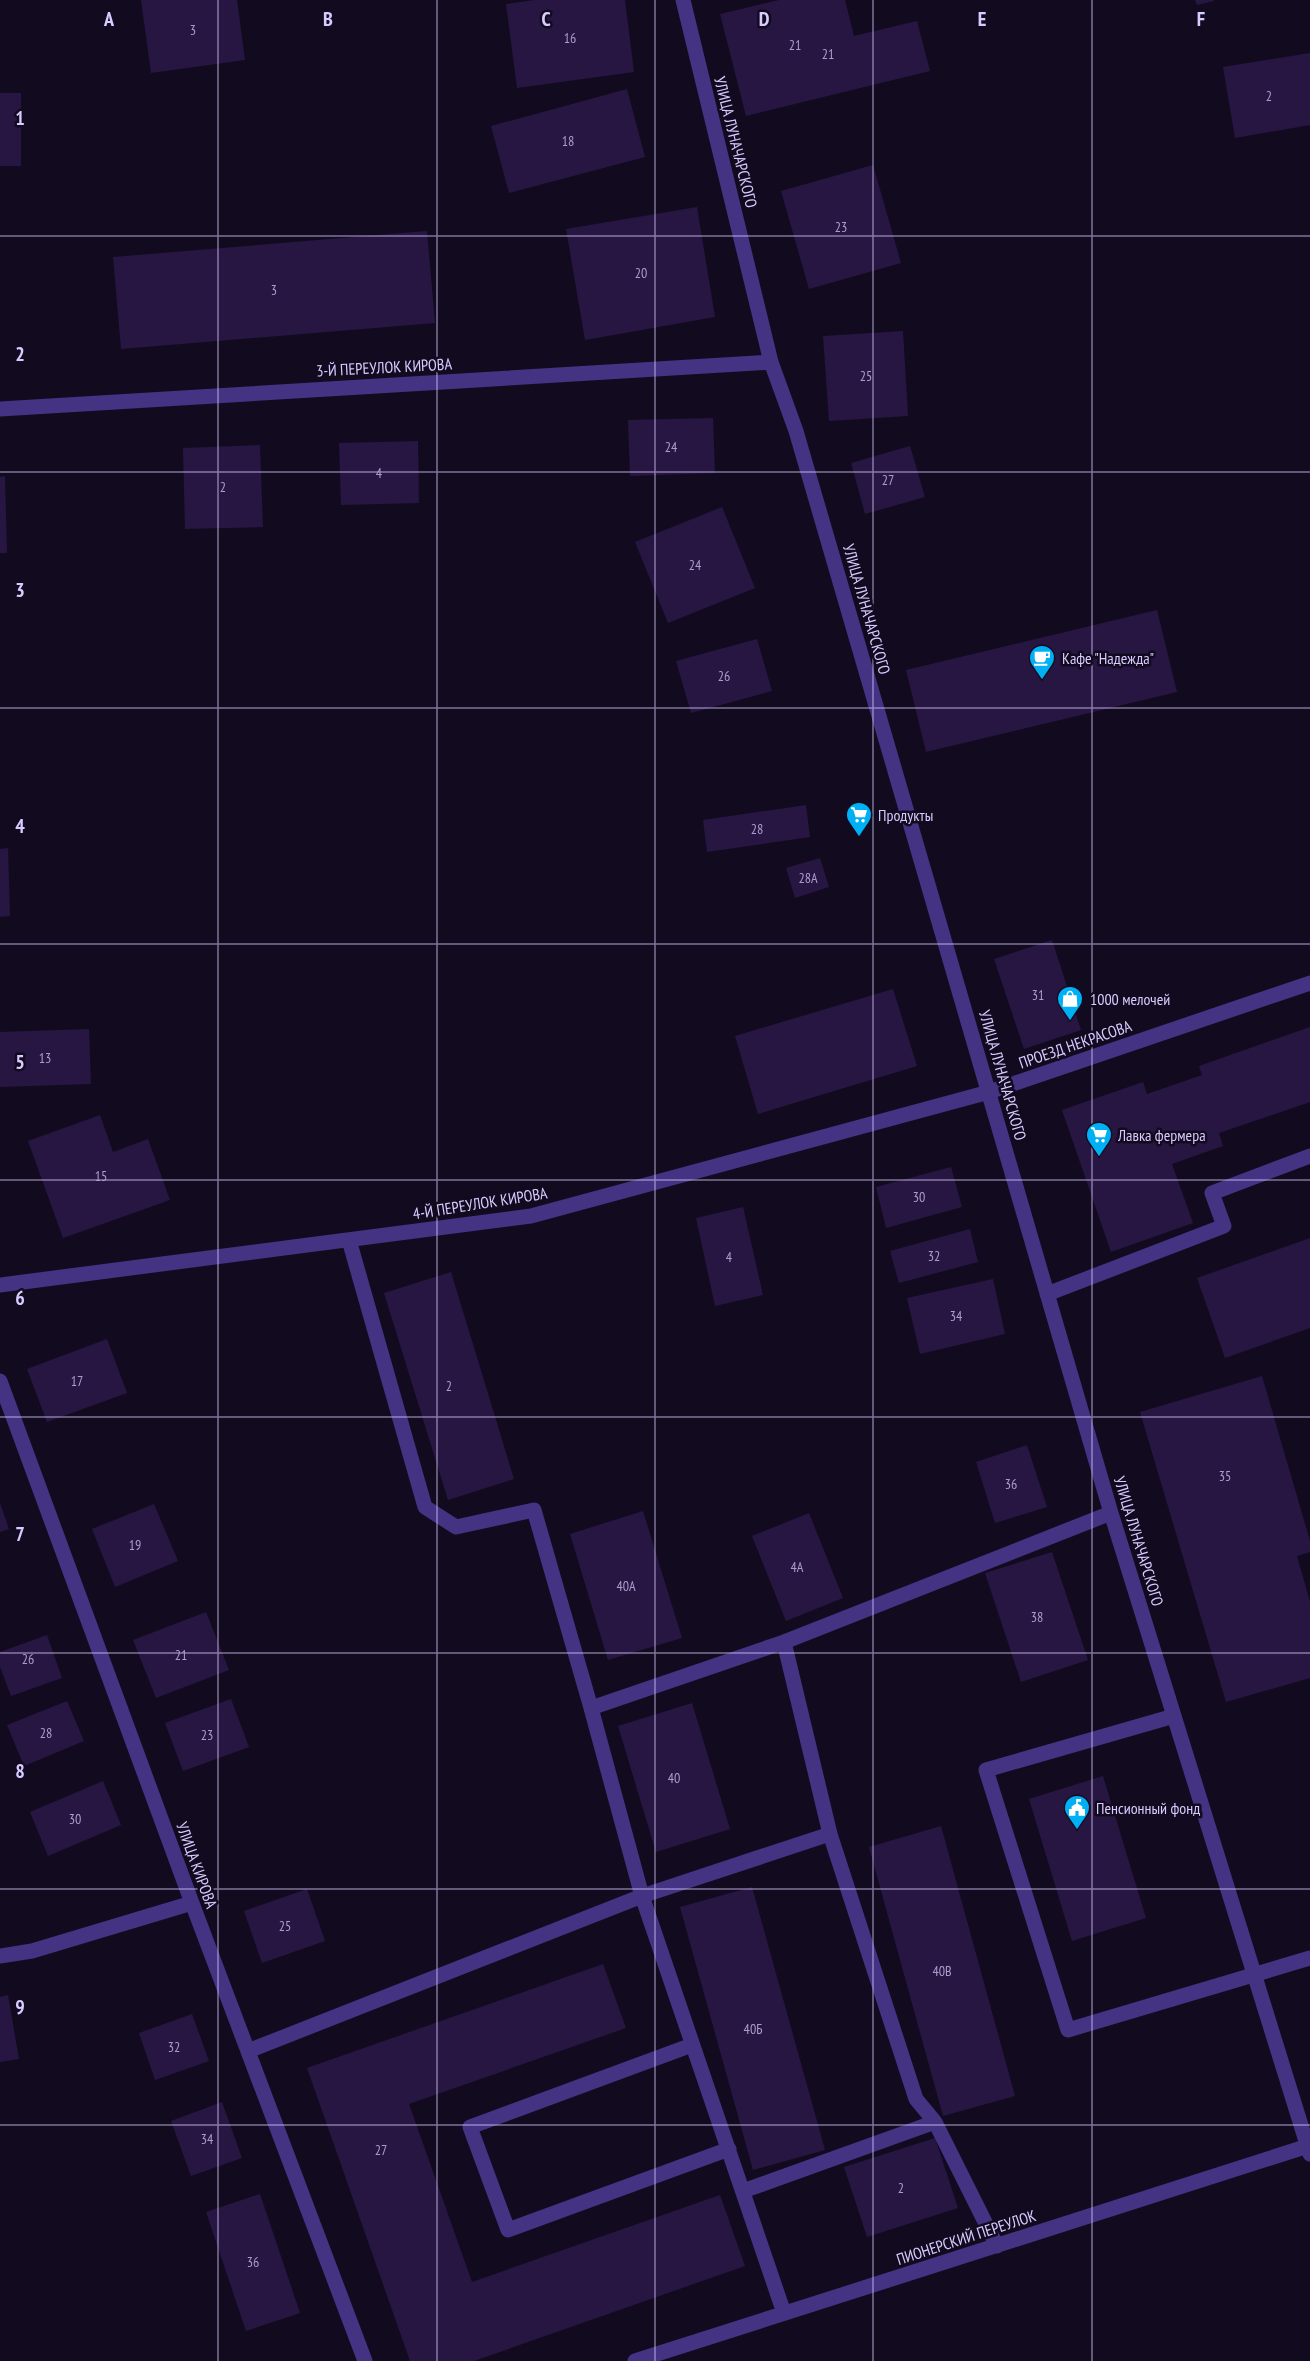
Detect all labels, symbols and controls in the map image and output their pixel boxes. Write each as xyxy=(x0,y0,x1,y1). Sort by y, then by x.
text: A xyxy=(103,6,115,32)
text: B xyxy=(323,6,333,32)
text: C xyxy=(541,6,551,32)
text: D xyxy=(759,6,770,32)
text: E xyxy=(978,6,986,32)
text: F xyxy=(1197,6,1205,32)
house number: 3 xyxy=(190,21,196,39)
house number: 16 xyxy=(564,29,576,47)
house number: 21 xyxy=(789,36,801,54)
house number: 21 xyxy=(822,45,834,63)
street label: УЛИЦА ЛУНАЧАРСКОГО xyxy=(710,74,762,210)
house number: 2 xyxy=(1266,87,1272,105)
text: 1 xyxy=(15,105,25,131)
house number: 18 xyxy=(562,132,574,150)
house number: 23 xyxy=(835,218,847,236)
house number: 20 xyxy=(635,264,647,282)
house number: 3 xyxy=(271,281,277,299)
text: 2 xyxy=(15,341,25,367)
street label: 3-Й ПЕРЕУЛОК КИРОВА xyxy=(316,353,453,381)
house number: 25 xyxy=(860,367,872,385)
house number: 24 xyxy=(665,438,678,456)
house number: 4 xyxy=(376,464,383,482)
house number: 27 xyxy=(882,471,894,489)
house number: 2 xyxy=(220,478,226,496)
street label: УЛИЦА ЛУНАЧАРСКОГО xyxy=(839,542,895,677)
house number: 24 xyxy=(689,556,702,574)
text: 3 xyxy=(15,577,25,603)
cafe icon: Кафе "Надежда" xyxy=(1027,643,1057,681)
place label: Кафе "Надежда" xyxy=(1062,648,1154,668)
house number: 26 xyxy=(718,667,730,685)
supermarket icon: Продукты xyxy=(844,800,874,838)
place label: Продукты xyxy=(878,805,933,825)
text: 4 xyxy=(15,813,25,839)
house number: 28 xyxy=(751,820,763,838)
house number: 28А xyxy=(798,869,818,887)
shop icon: 1000 мелочей xyxy=(1055,984,1085,1022)
house number: 31 xyxy=(1032,986,1044,1004)
place label: 1000 мелочей xyxy=(1090,989,1170,1009)
street label: УЛИЦА ЛУНАЧАРСКОГО xyxy=(975,1008,1031,1143)
street label: ПРОЕЗД НЕКРАСОВА xyxy=(1016,1015,1134,1073)
text: 5 xyxy=(15,1049,25,1075)
house number: 13 xyxy=(39,1049,51,1067)
supermarket icon: Лавка фермера xyxy=(1084,1120,1114,1158)
place label: Лавка фермера xyxy=(1117,1125,1206,1145)
house number: 15 xyxy=(95,1167,107,1185)
street label: 4-Й ПЕРЕУЛОК КИРОВА xyxy=(411,1182,549,1224)
house number: 30 xyxy=(913,1188,925,1206)
house number: 32 xyxy=(928,1247,940,1265)
house number: 4 xyxy=(726,1248,733,1266)
text: 6 xyxy=(15,1285,25,1311)
house number: 34 xyxy=(950,1307,963,1325)
house number: 17 xyxy=(71,1372,83,1390)
house number: 2 xyxy=(446,1377,452,1395)
house number: 35 xyxy=(1219,1467,1231,1485)
street label: УЛИЦА ЛУНАЧАРСКОГО xyxy=(1110,1474,1168,1608)
house number: 36 xyxy=(1005,1475,1017,1493)
text: 7 xyxy=(15,1521,25,1547)
house number: 19 xyxy=(129,1536,141,1554)
house number: 4А xyxy=(791,1558,804,1576)
house number: 40А xyxy=(616,1577,636,1595)
house number: 38 xyxy=(1031,1608,1043,1626)
house number: 21 xyxy=(175,1646,187,1664)
house number: 26 xyxy=(22,1650,34,1668)
house number: 28 xyxy=(40,1724,52,1742)
house number: 23 xyxy=(201,1726,213,1744)
text: 8 xyxy=(15,1758,25,1784)
house number: 40 xyxy=(668,1769,680,1787)
public building icon: Пенсионный фонд xyxy=(1062,1793,1092,1831)
place label: Пенсионный фонд xyxy=(1096,1798,1200,1818)
house number: 30 xyxy=(69,1810,81,1828)
street label: УЛИЦА КИРОВА xyxy=(172,1819,222,1911)
house number: 25 xyxy=(279,1917,291,1935)
house number: 40В xyxy=(932,1962,952,1980)
text: 9 xyxy=(15,1994,25,2020)
house number: 40Б xyxy=(744,2020,762,2038)
house number: 32 xyxy=(168,2038,180,2056)
house number: 34 xyxy=(201,2130,214,2148)
house number: 27 xyxy=(375,2141,387,2159)
house number: 2 xyxy=(898,2179,904,2197)
street label: ПИОНЕРСКИЙ ПЕРЕУЛОК xyxy=(894,2205,1038,2269)
house number: 36 xyxy=(247,2253,259,2271)

